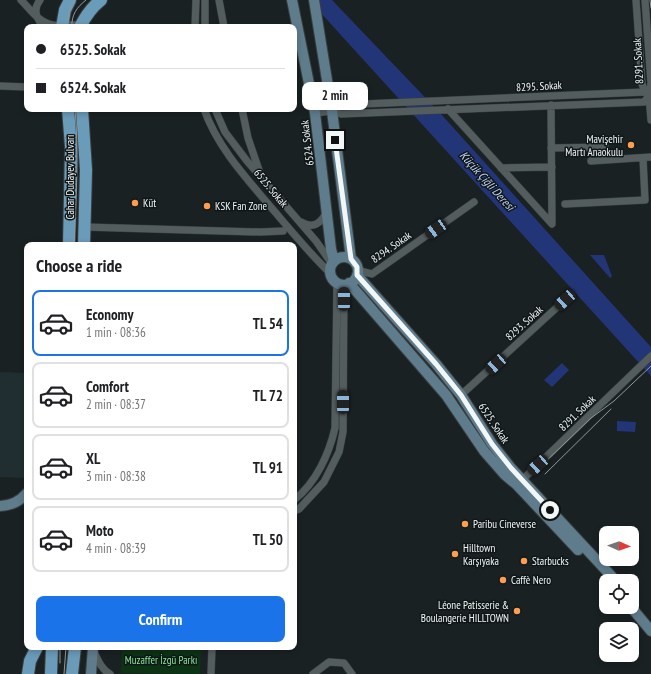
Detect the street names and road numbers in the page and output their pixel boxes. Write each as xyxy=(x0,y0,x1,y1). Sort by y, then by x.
street label: 8291. Sokak xyxy=(630,37,646,84)
street label: 8295. Sokak xyxy=(516,78,563,94)
street label: 6524. Sokak xyxy=(297,119,317,167)
street label: Cahar Dudayev Bulvarı xyxy=(63,135,77,219)
street label: 6525. Sokak xyxy=(251,166,292,211)
street label: 8294. Sokak xyxy=(368,228,414,266)
street label: 8293. Sokak xyxy=(502,302,546,344)
street label: 8291. Sokak xyxy=(556,392,599,434)
street label: 6525. Sokak xyxy=(475,400,513,446)

